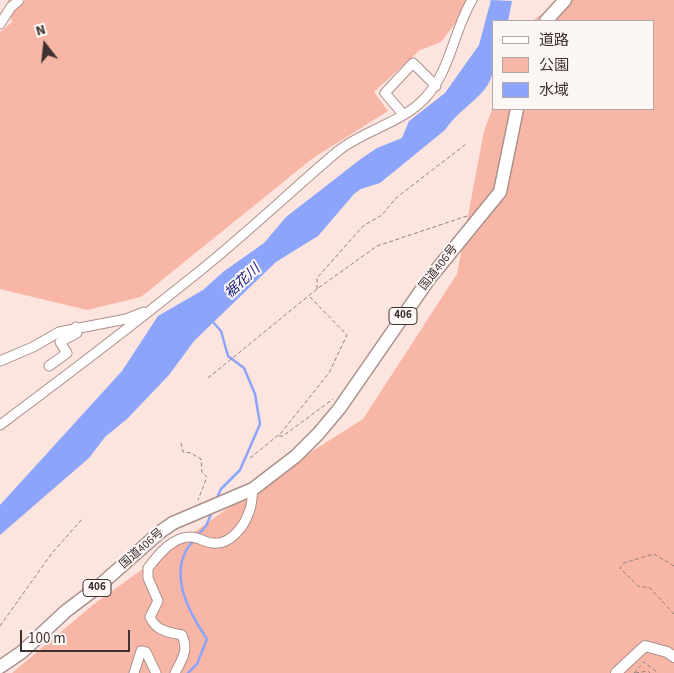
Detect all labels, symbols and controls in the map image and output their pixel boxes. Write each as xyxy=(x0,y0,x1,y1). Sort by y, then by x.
north arrow xyxy=(20,20,70,70)
text: N xyxy=(34,20,48,41)
legend xyxy=(492,20,654,110)
text: 道路 xyxy=(539,30,569,51)
text: 公園 xyxy=(539,55,569,76)
text: 水域 xyxy=(539,80,569,101)
street label: 国道406号 xyxy=(417,242,461,294)
water label: 裾花川 xyxy=(222,262,264,302)
road number: 406 xyxy=(389,308,417,324)
street label: 国道406号 xyxy=(117,526,167,572)
road number: 406 xyxy=(83,580,111,596)
scale bar xyxy=(22,620,132,652)
text: 100 m xyxy=(28,628,66,649)

